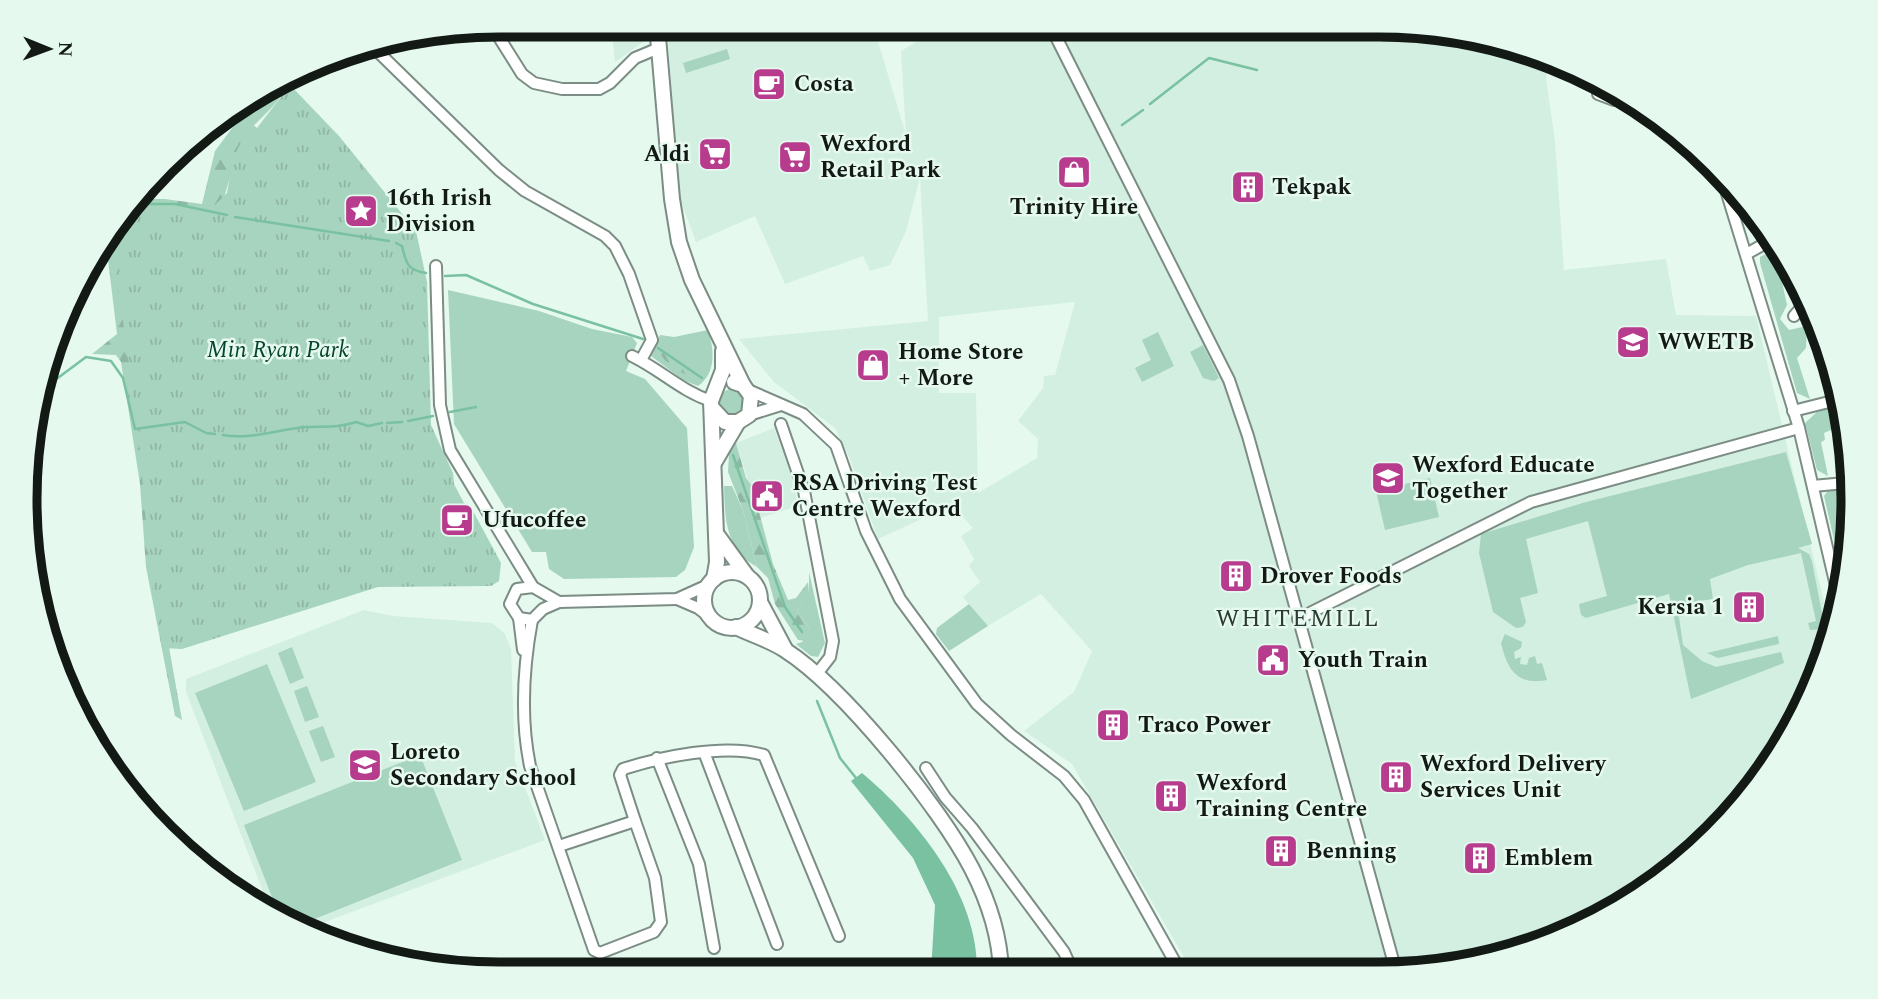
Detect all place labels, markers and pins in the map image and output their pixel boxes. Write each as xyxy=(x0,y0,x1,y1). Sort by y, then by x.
cafe icon: Costa xyxy=(750,65,788,103)
place label: Costa xyxy=(794,67,854,102)
place label: Wexford Retail Park xyxy=(820,127,941,188)
supermarket icon: Aldi xyxy=(696,135,734,173)
place label: Aldi xyxy=(644,137,690,172)
supermarket icon: Wexford Retail Park xyxy=(776,138,814,176)
shop icon: Trinity Hire xyxy=(1055,153,1093,191)
building icon: Tekpak xyxy=(1229,168,1267,206)
place label: Tekpak xyxy=(1272,170,1352,205)
place label: 16th Irish Division xyxy=(386,181,492,242)
place label: Trinity Hire xyxy=(1010,190,1138,225)
place icon: 16th Irish Division xyxy=(342,192,380,230)
school or university icon: WWETB xyxy=(1614,323,1652,361)
place label: WWETB xyxy=(1658,325,1754,360)
place label: Home Store + More xyxy=(898,335,1023,396)
shop icon: Home Store + More xyxy=(854,346,892,384)
place label: Wexford Educate Together xyxy=(1412,448,1595,509)
school or university icon: Wexford Educate Together xyxy=(1369,459,1407,497)
place label: RSA Driving Test Centre Wexford xyxy=(792,466,978,527)
public building icon: RSA Driving Test Centre Wexford xyxy=(748,477,786,515)
cafe icon: Ufucoffee xyxy=(438,501,476,539)
place label: Ufucoffee xyxy=(482,503,586,538)
building icon: Drover Foods xyxy=(1217,557,1255,595)
place label: Drover Foods xyxy=(1260,559,1402,594)
building icon: Kersia 1 xyxy=(1730,588,1768,626)
place label: Kersia 1 xyxy=(1637,590,1724,625)
public building icon: Youth Train xyxy=(1254,641,1292,679)
place label: Youth Train xyxy=(1298,643,1428,678)
building icon: Traco Power xyxy=(1094,706,1132,744)
place label: Traco Power xyxy=(1138,708,1271,743)
place label: Loreto Secondary School xyxy=(390,735,577,796)
school or university icon: Loreto Secondary School xyxy=(346,746,384,784)
place label: Wexford Delivery Services Unit xyxy=(1420,747,1607,808)
building icon: Wexford Delivery Services Unit xyxy=(1377,758,1415,796)
place label: Wexford Training Centre xyxy=(1196,766,1367,827)
building icon: Wexford Training Centre xyxy=(1152,777,1190,815)
building icon: Benning xyxy=(1262,832,1300,870)
place label: Benning xyxy=(1306,834,1397,869)
building icon: Emblem xyxy=(1461,839,1499,877)
place label: Emblem xyxy=(1504,841,1593,876)

